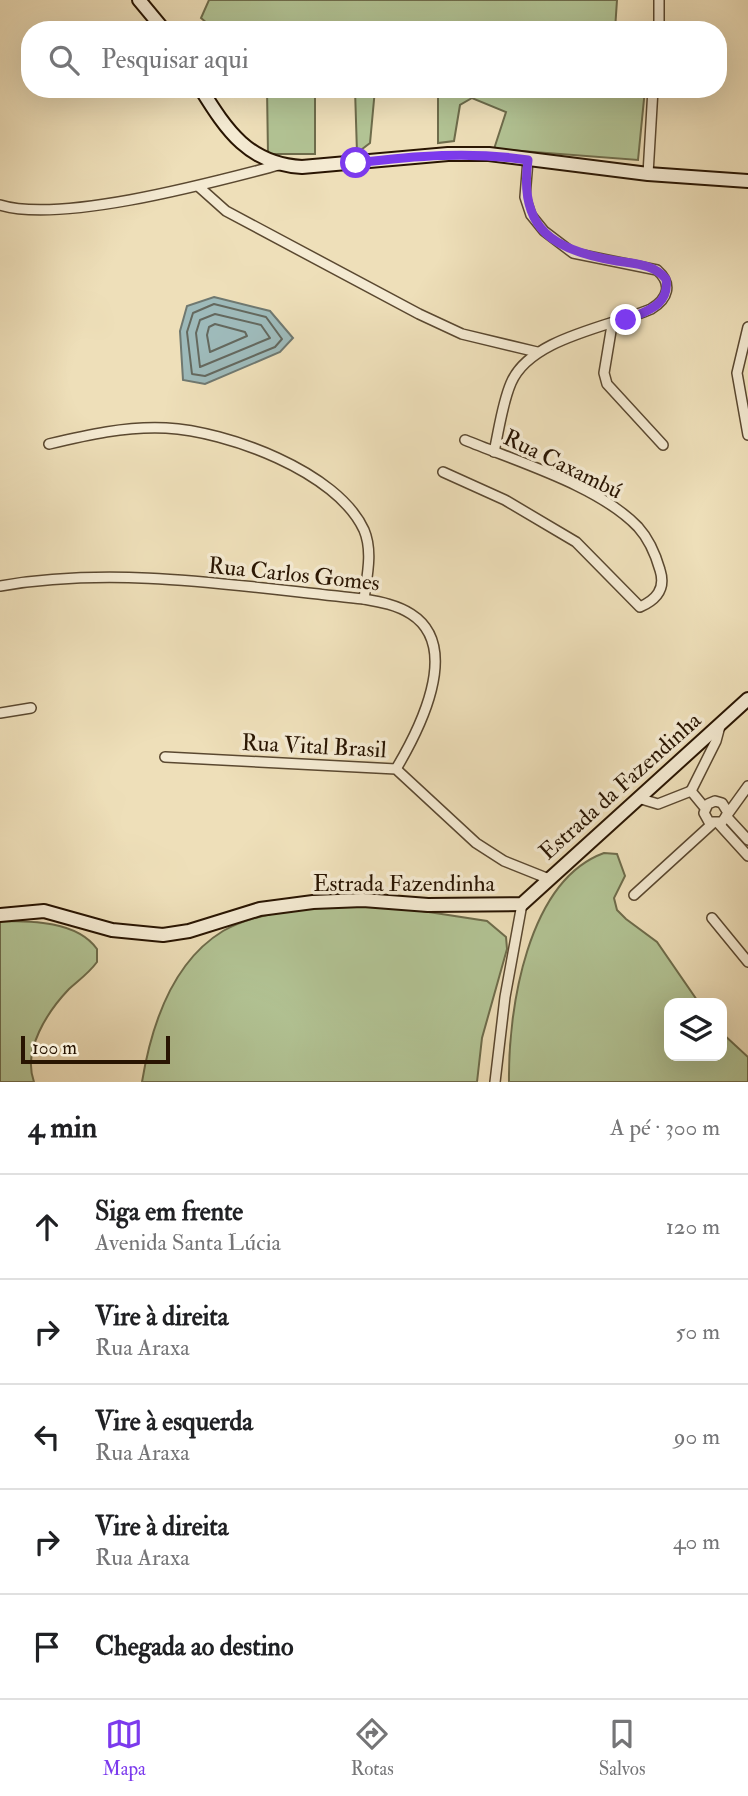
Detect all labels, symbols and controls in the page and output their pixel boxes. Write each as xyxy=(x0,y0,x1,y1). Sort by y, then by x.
search box xyxy=(21,21,727,98)
icon: search xyxy=(45,41,83,79)
text: Pesquisar aqui xyxy=(101,44,249,76)
route start xyxy=(340,147,371,178)
route end xyxy=(610,304,641,335)
street label: Rua Caxambú xyxy=(499,423,627,505)
street label: Rua Carlos Gomes xyxy=(207,551,381,597)
street label: Estrada da Fazendinha xyxy=(533,705,707,866)
street label: Rua Vital Brasil xyxy=(241,728,387,764)
street label: Estrada Fazendinha xyxy=(313,869,496,898)
map controls xyxy=(664,998,727,1061)
button: layers xyxy=(664,998,727,1061)
scale bar xyxy=(21,1033,170,1065)
text: 100 m xyxy=(32,1036,77,1060)
text: 4 min xyxy=(28,1109,97,1146)
text: A pé · 300 m xyxy=(610,1113,720,1142)
text: Siga em frente xyxy=(95,1196,243,1228)
icon: ahead xyxy=(28,1208,66,1246)
text: 120 m xyxy=(666,1212,720,1241)
text: Avenida Santa Lúcia xyxy=(95,1228,281,1257)
text: Vire à direita xyxy=(95,1301,228,1333)
icon: right xyxy=(28,1313,66,1351)
text: 50 m xyxy=(676,1317,720,1346)
text: Rua Araxa xyxy=(95,1333,190,1362)
text: Vire à esquerda xyxy=(95,1406,253,1438)
icon: left xyxy=(28,1418,66,1456)
text: 90 m xyxy=(674,1422,720,1451)
text: Rua Araxa xyxy=(95,1438,190,1467)
text: Vire à direita xyxy=(95,1511,228,1543)
icon: right xyxy=(28,1523,66,1561)
text: 40 m xyxy=(673,1527,720,1556)
text: Rua Araxa xyxy=(95,1543,190,1572)
icon: arrive xyxy=(28,1628,66,1666)
text: Chegada ao destino xyxy=(95,1631,293,1663)
tab: Mapa xyxy=(102,1715,146,1781)
tab: Rotas xyxy=(351,1715,394,1781)
tab: Salvos xyxy=(599,1715,646,1781)

